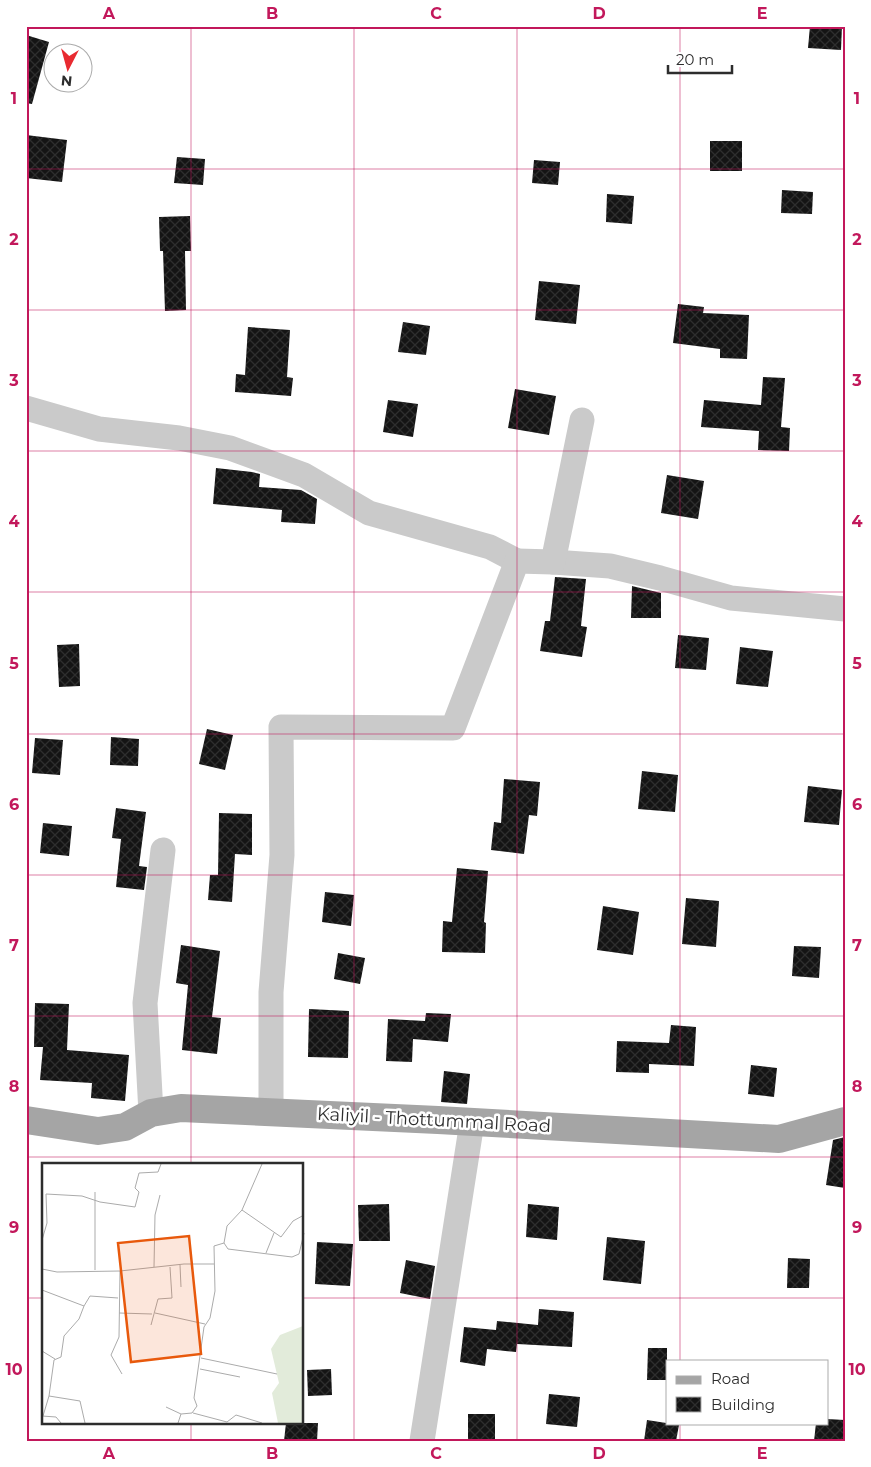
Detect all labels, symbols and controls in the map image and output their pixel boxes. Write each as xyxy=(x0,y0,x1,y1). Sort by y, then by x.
text: A xyxy=(102,4,116,23)
text: B xyxy=(266,4,278,23)
text: C xyxy=(430,4,442,23)
text: D xyxy=(592,4,606,23)
text: E xyxy=(757,4,767,23)
north arrow xyxy=(42,42,92,92)
scale bar xyxy=(668,42,732,74)
text: 20 m xyxy=(676,50,714,69)
text: N xyxy=(60,71,73,90)
text: 1 xyxy=(11,89,17,108)
text: 1 xyxy=(854,89,860,108)
text: 2 xyxy=(9,230,19,249)
text: 2 xyxy=(852,230,862,249)
text: 3 xyxy=(8,371,19,390)
text: 3 xyxy=(851,371,862,390)
text: 4 xyxy=(8,512,20,531)
text: 4 xyxy=(851,512,863,531)
text: 5 xyxy=(9,654,19,673)
text: 5 xyxy=(852,654,862,673)
text: 6 xyxy=(9,795,19,814)
text: 6 xyxy=(852,795,862,814)
text: 7 xyxy=(9,936,19,955)
text: 7 xyxy=(852,936,862,955)
text: 8 xyxy=(9,1077,19,1096)
text: 8 xyxy=(852,1077,862,1096)
street label: Kaliyil - Thottummal Road xyxy=(316,1103,552,1137)
inset map xyxy=(42,1163,304,1424)
text: 9 xyxy=(9,1218,19,1237)
text: 9 xyxy=(852,1218,862,1237)
text: 10 xyxy=(5,1360,23,1379)
legend xyxy=(666,1360,828,1424)
text: 10 xyxy=(848,1360,866,1379)
text: Road xyxy=(711,1369,750,1388)
text: Building xyxy=(711,1395,775,1414)
text: A xyxy=(102,1444,116,1463)
text: B xyxy=(266,1444,278,1463)
text: C xyxy=(430,1444,442,1463)
text: D xyxy=(592,1444,606,1463)
text: E xyxy=(757,1444,767,1463)

